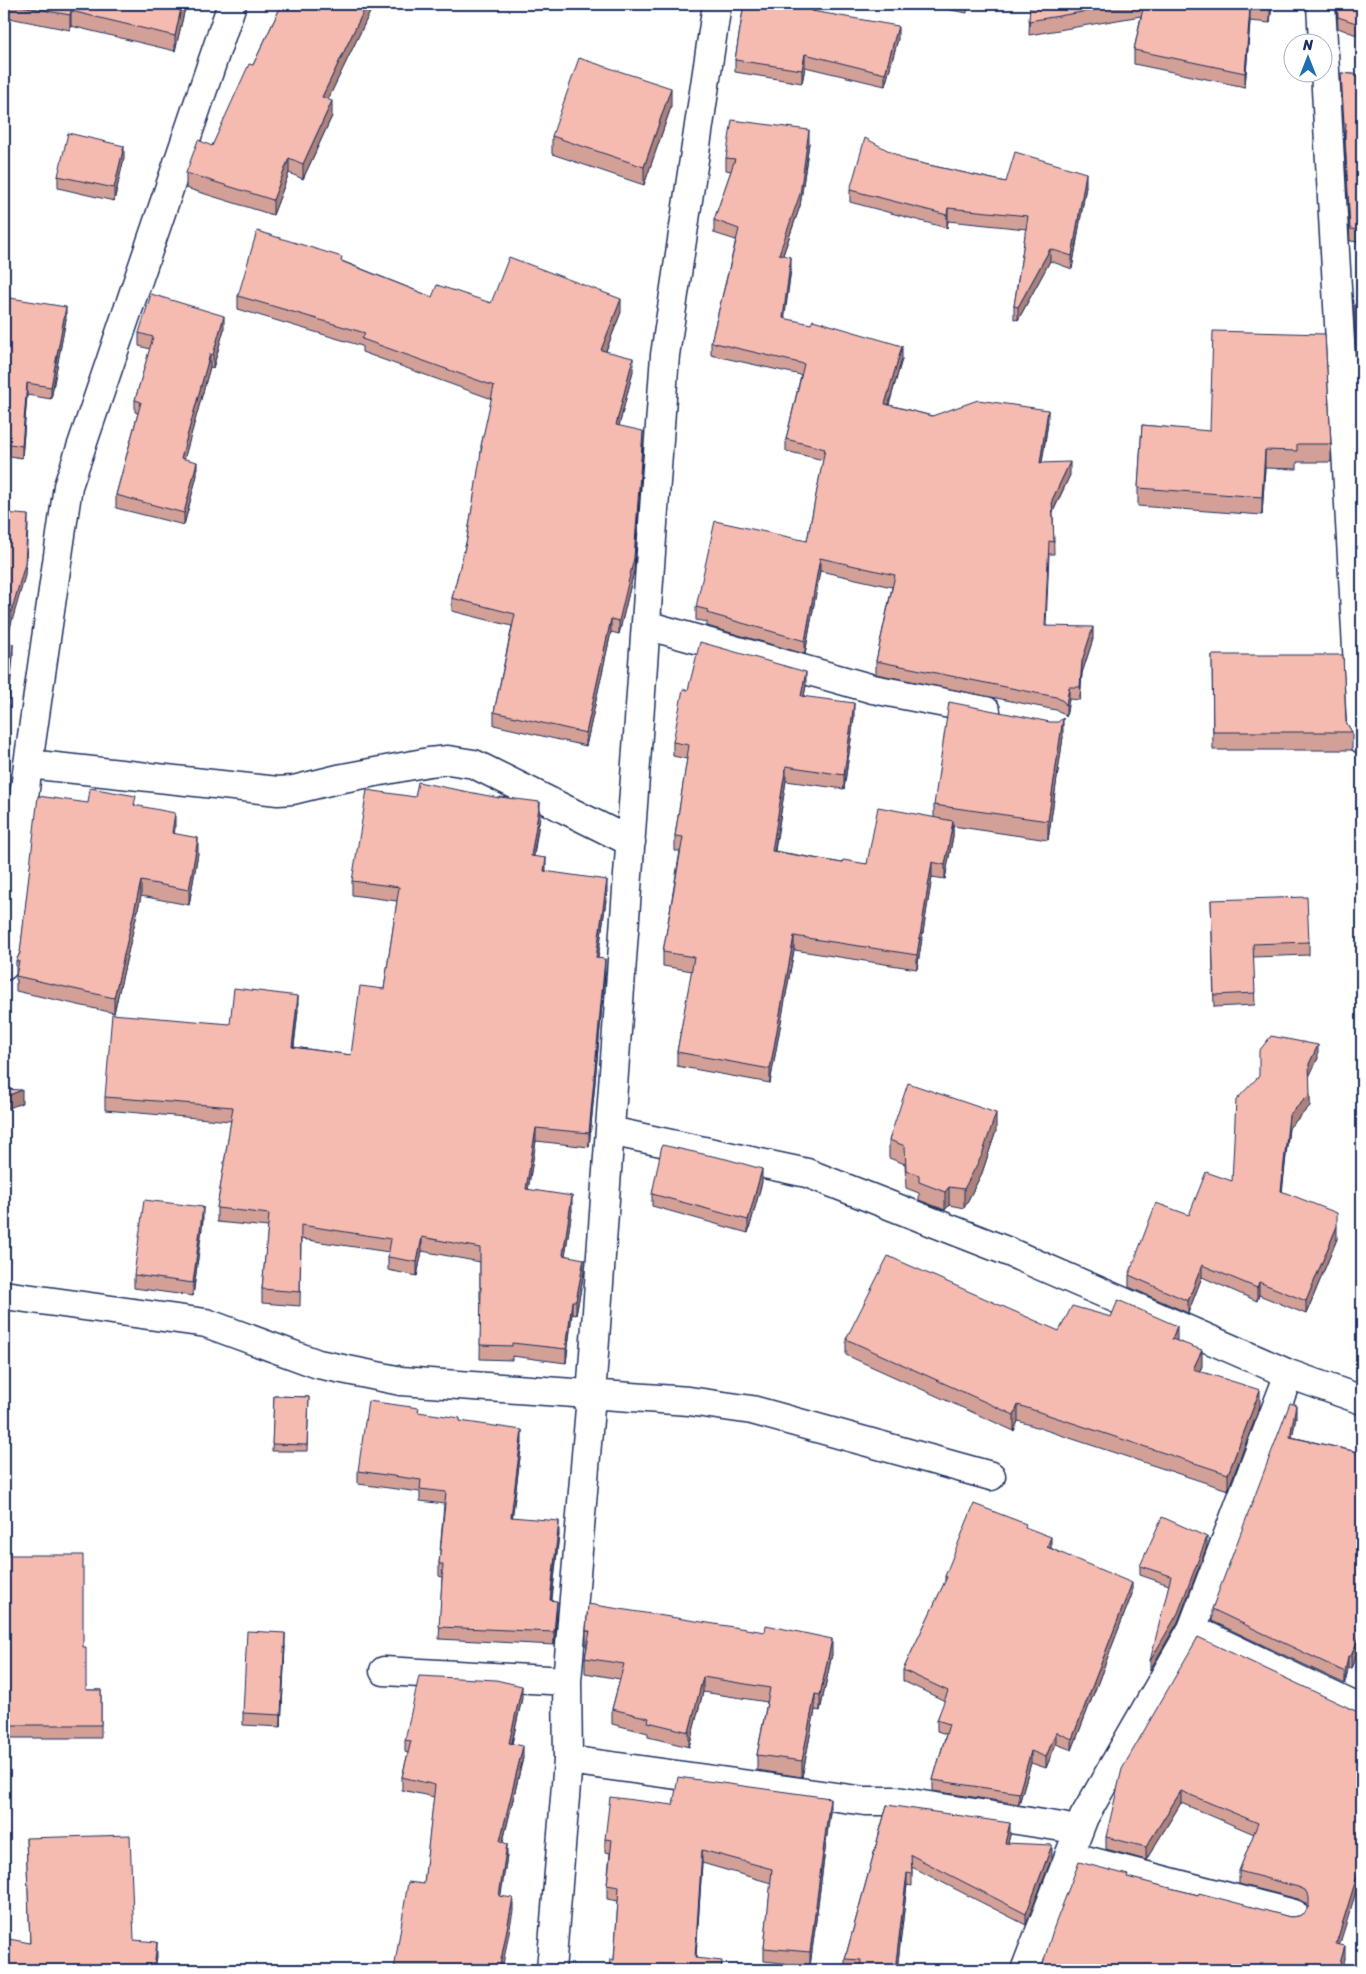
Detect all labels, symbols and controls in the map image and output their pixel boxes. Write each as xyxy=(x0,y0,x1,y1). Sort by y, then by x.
north arrow xyxy=(1284,32,1334,82)
text: N xyxy=(1302,33,1313,58)

